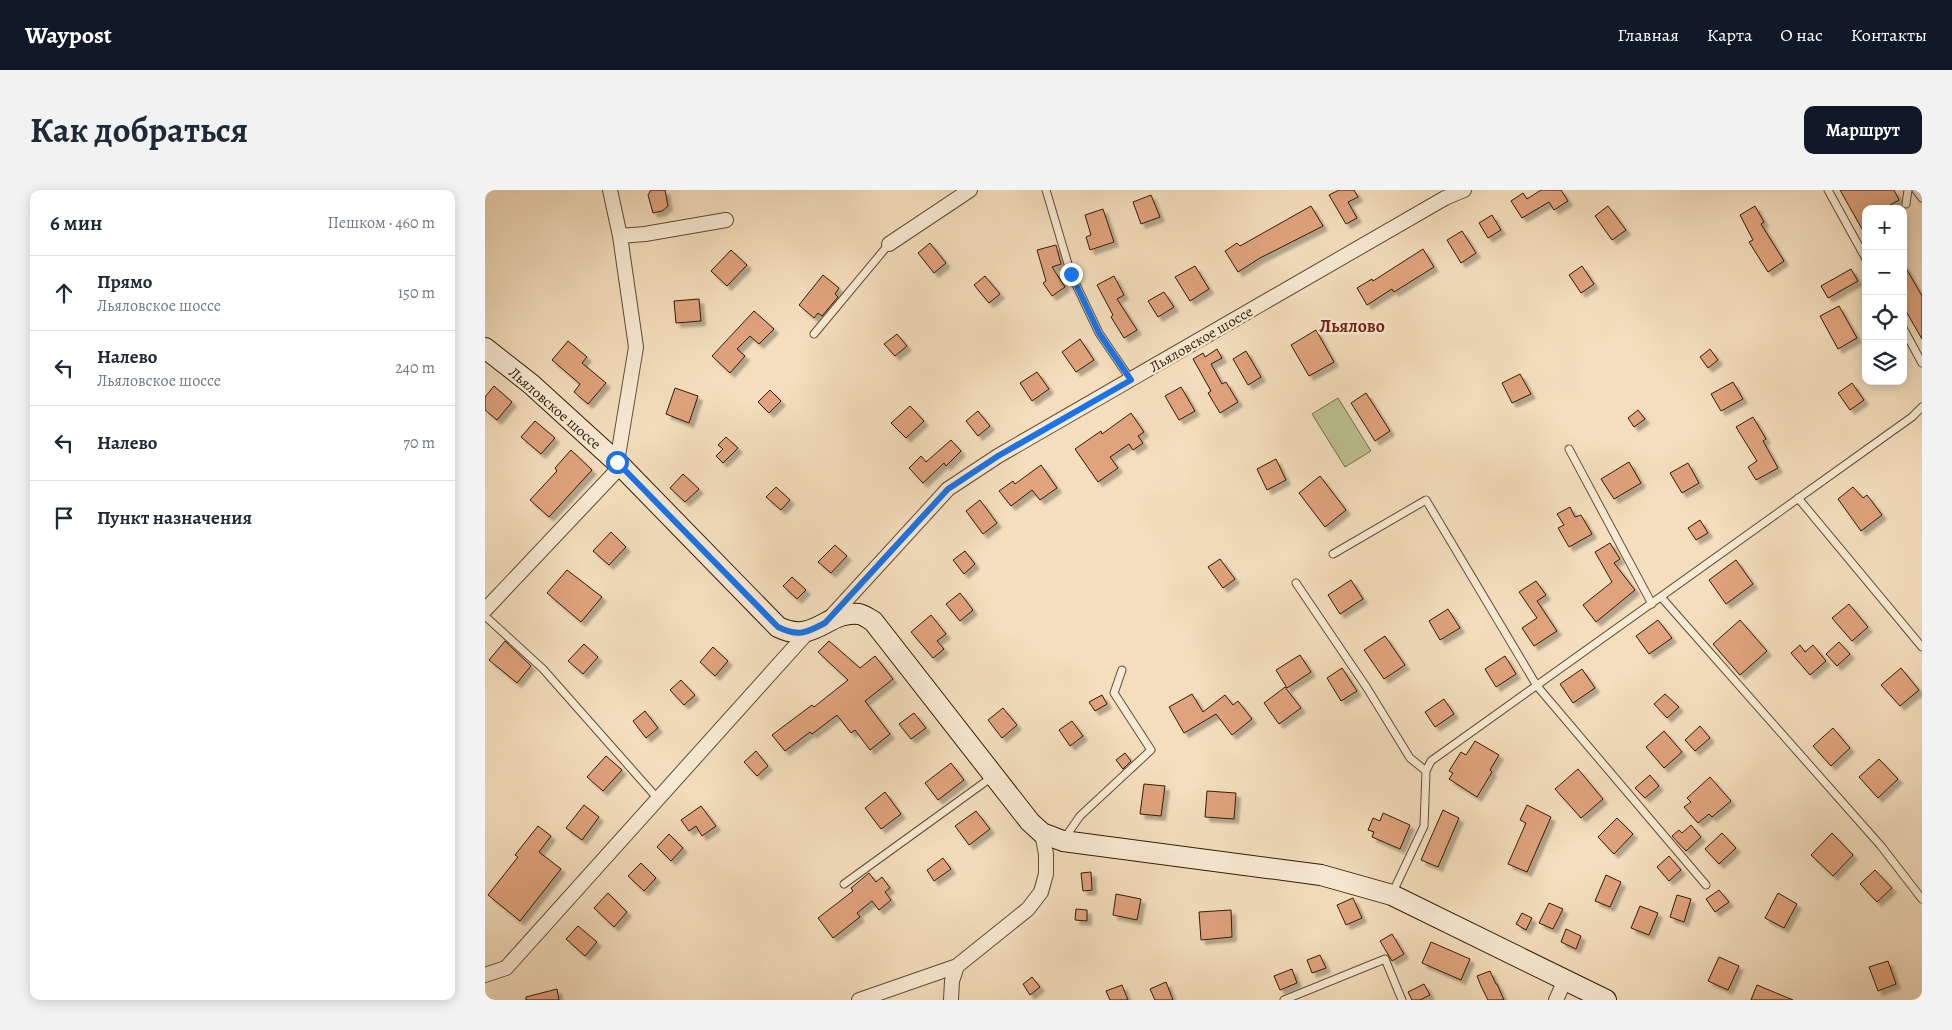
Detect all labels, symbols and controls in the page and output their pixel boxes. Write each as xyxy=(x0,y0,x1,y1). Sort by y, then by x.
text: Waypost xyxy=(25,19,112,51)
text: Главная xyxy=(1618,23,1679,47)
text: Карта xyxy=(1707,23,1752,47)
text: О нас xyxy=(1780,23,1823,47)
text: Контакты xyxy=(1851,23,1927,47)
text: Как добраться xyxy=(30,106,248,154)
button: Маршрут xyxy=(1804,106,1922,154)
map controls xyxy=(1862,205,1907,385)
button: + xyxy=(1862,205,1907,250)
text: 6 мин xyxy=(50,209,102,237)
text: Пешком · 460 m xyxy=(328,212,435,234)
button: − xyxy=(1862,250,1907,295)
route end xyxy=(1060,263,1083,286)
text: Прямо xyxy=(97,269,152,295)
icon: ahead xyxy=(50,279,78,307)
text: 150 m xyxy=(398,282,435,304)
text: Льяловское шоссе xyxy=(97,295,221,317)
button: locate xyxy=(1862,295,1907,340)
street label: Льяловское шоссе xyxy=(1146,301,1256,377)
district label: Льялово xyxy=(1319,314,1385,338)
button: layers xyxy=(1862,340,1907,385)
text: Налево xyxy=(97,344,157,370)
icon: left xyxy=(50,354,78,382)
text: 240 m xyxy=(395,357,435,379)
street label: Льяловское шоссе xyxy=(505,362,606,454)
text: Льяловское шоссе xyxy=(97,370,221,392)
icon: left xyxy=(50,429,78,457)
text: Налево xyxy=(97,430,157,456)
text: 70 m xyxy=(403,432,435,454)
route start xyxy=(606,451,629,474)
icon: arrive xyxy=(50,504,78,532)
text: Пункт назначения xyxy=(97,505,252,531)

